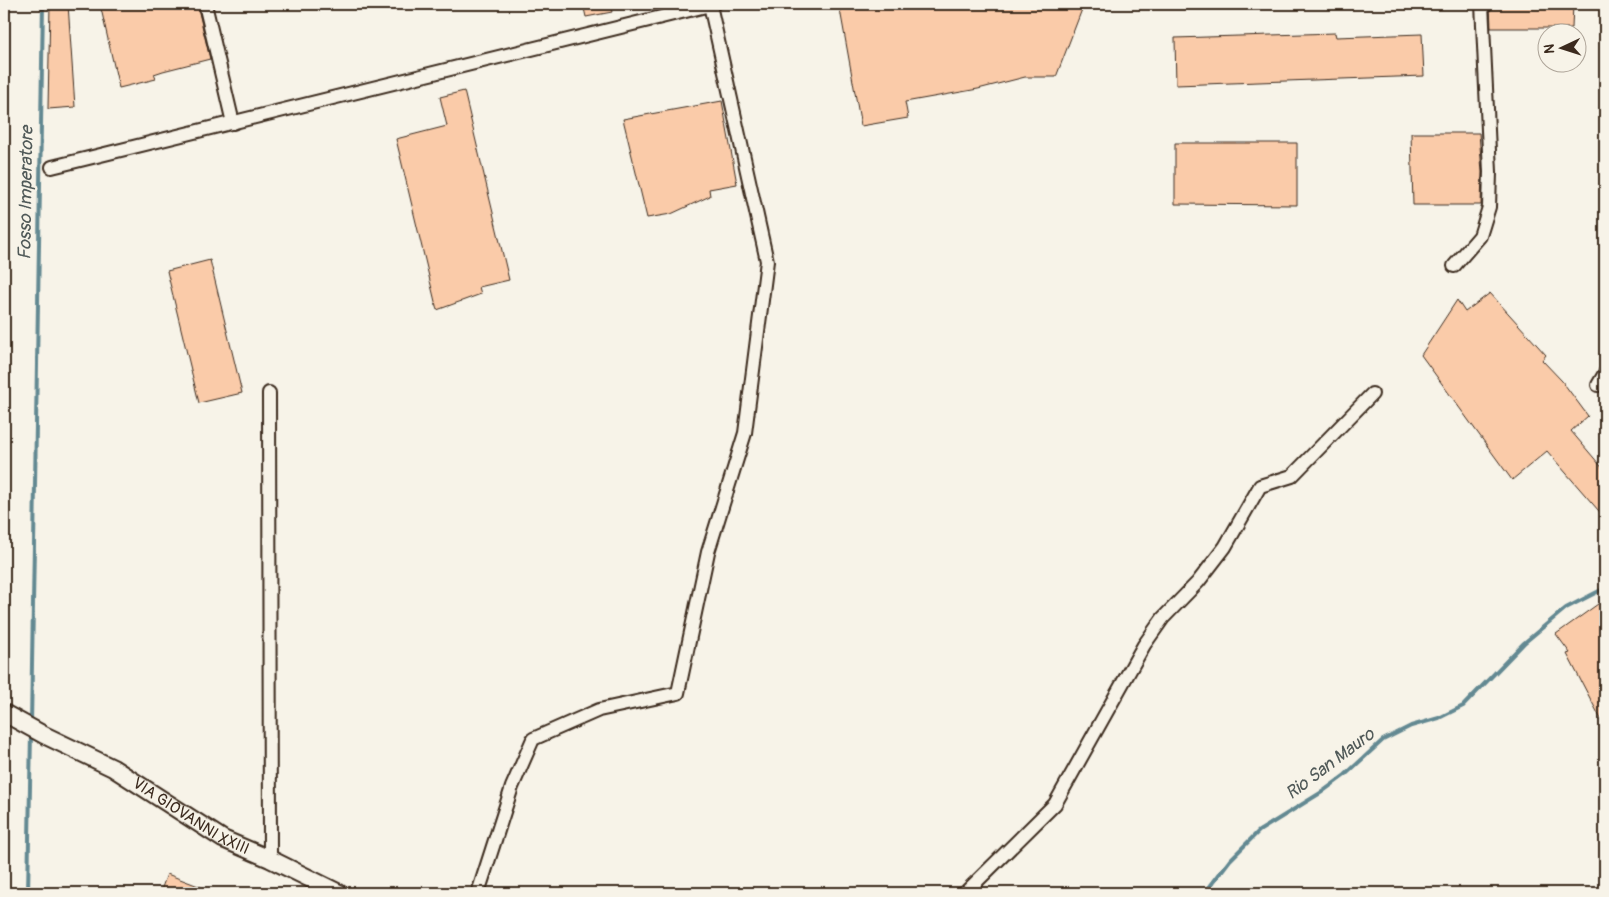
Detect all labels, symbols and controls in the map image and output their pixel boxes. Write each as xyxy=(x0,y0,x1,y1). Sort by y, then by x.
north arrow xyxy=(1536,22,1586,72)
text: N xyxy=(1541,44,1558,54)
water label: Fosso Imperatore xyxy=(13,124,39,260)
water label: Rio San Mauro xyxy=(1281,722,1380,805)
street label: VIA GIOVANNI XXIII xyxy=(129,773,252,859)

